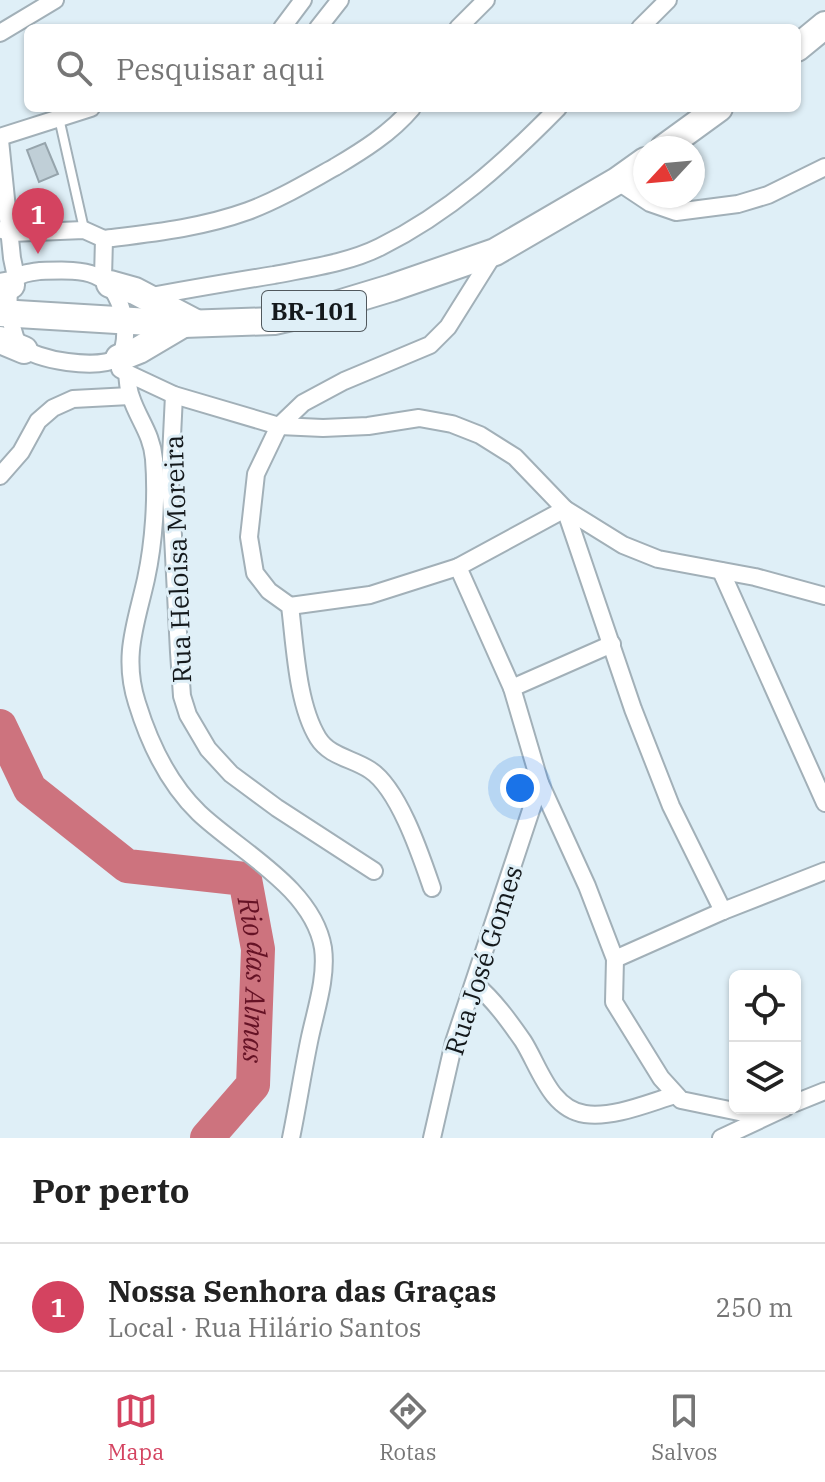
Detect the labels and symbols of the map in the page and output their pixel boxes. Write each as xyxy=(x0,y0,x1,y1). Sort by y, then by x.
north arrow xyxy=(633,136,705,208)
pin: 1 xyxy=(12,188,64,254)
road number: BR-101 xyxy=(262,291,366,331)
street label: Rua Heloisa Moreira xyxy=(156,434,198,684)
your location xyxy=(500,768,540,808)
street label: Rua José Gomes xyxy=(436,861,530,1059)
water label: Rio das Almas xyxy=(230,892,277,1064)

